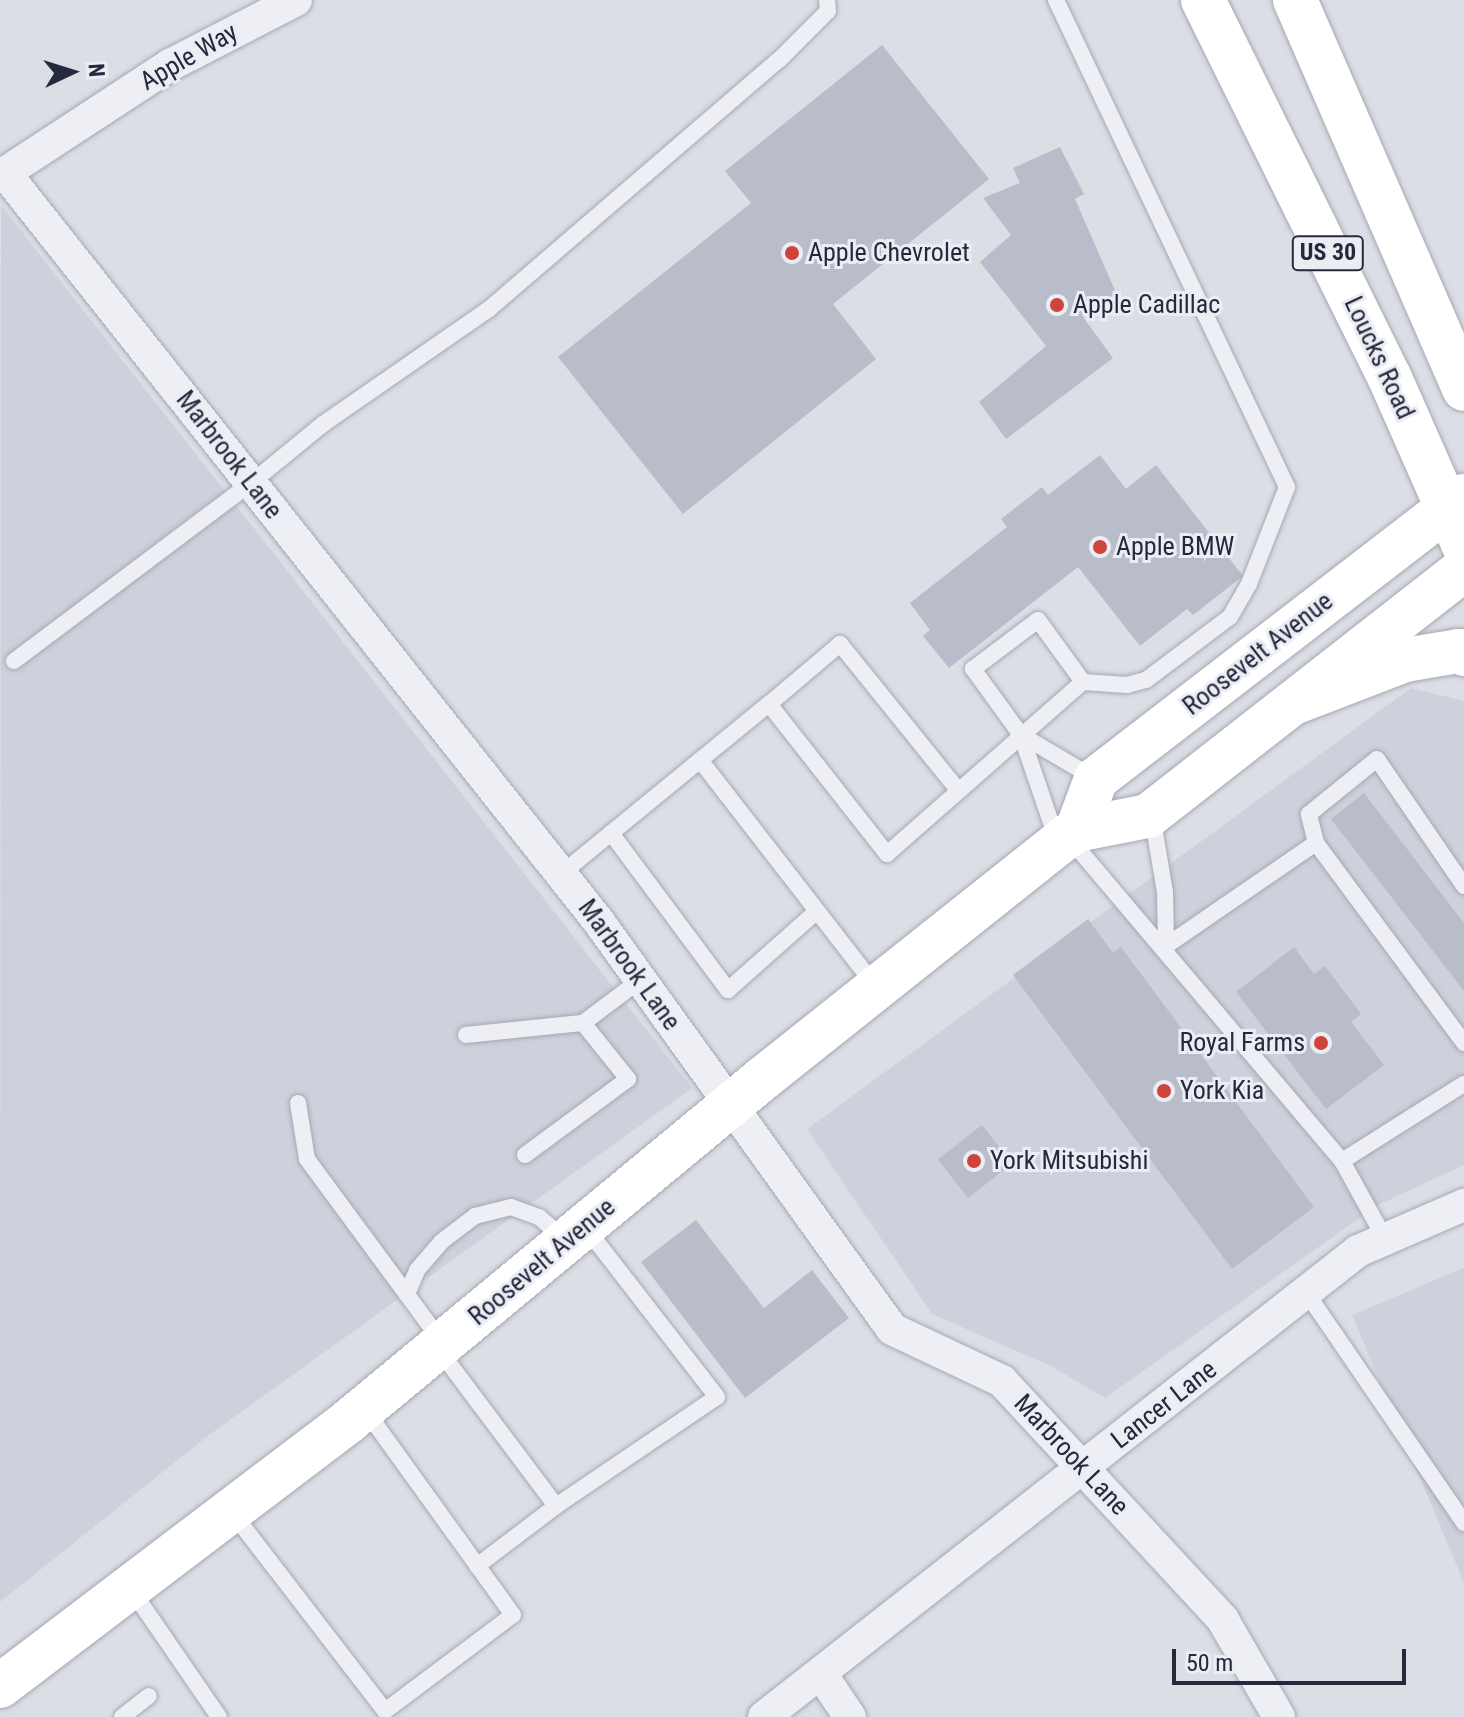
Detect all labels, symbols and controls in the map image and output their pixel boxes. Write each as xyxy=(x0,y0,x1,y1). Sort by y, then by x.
street label: Apple Way xyxy=(135,17,243,97)
north arrow xyxy=(32,32,112,112)
text: N xyxy=(83,63,109,78)
road number: US 30 xyxy=(1290,233,1366,273)
place label: Apple Chevrolet xyxy=(808,237,970,269)
marker: Apple Chevrolet xyxy=(783,244,801,262)
place label: Apple Cadillac xyxy=(1073,289,1220,321)
street label: Loucks Road xyxy=(1337,292,1421,424)
marker: Apple Cadillac xyxy=(1048,296,1066,314)
street label: Marbrook Lane xyxy=(169,385,289,525)
place label: Apple BMW xyxy=(1116,531,1234,563)
marker: Apple BMW xyxy=(1091,538,1109,556)
street label: Roosevelt Avenue xyxy=(1177,586,1339,722)
street label: Marbrook Lane xyxy=(571,894,687,1036)
place label: Royal Farms xyxy=(1179,1027,1305,1059)
marker: Royal Farms xyxy=(1312,1034,1330,1052)
place label: York Kia xyxy=(1180,1075,1264,1107)
marker: York Kia xyxy=(1155,1082,1173,1100)
place label: York Mitsubishi xyxy=(990,1145,1148,1177)
marker: York Mitsubishi xyxy=(965,1152,983,1170)
street label: Roosevelt Avenue xyxy=(462,1192,622,1332)
street label: Lancer Lane xyxy=(1105,1354,1223,1456)
street label: Marbrook Lane xyxy=(1007,1388,1135,1522)
scale bar xyxy=(1176,1633,1410,1683)
text: 50 m xyxy=(1186,1649,1233,1677)

